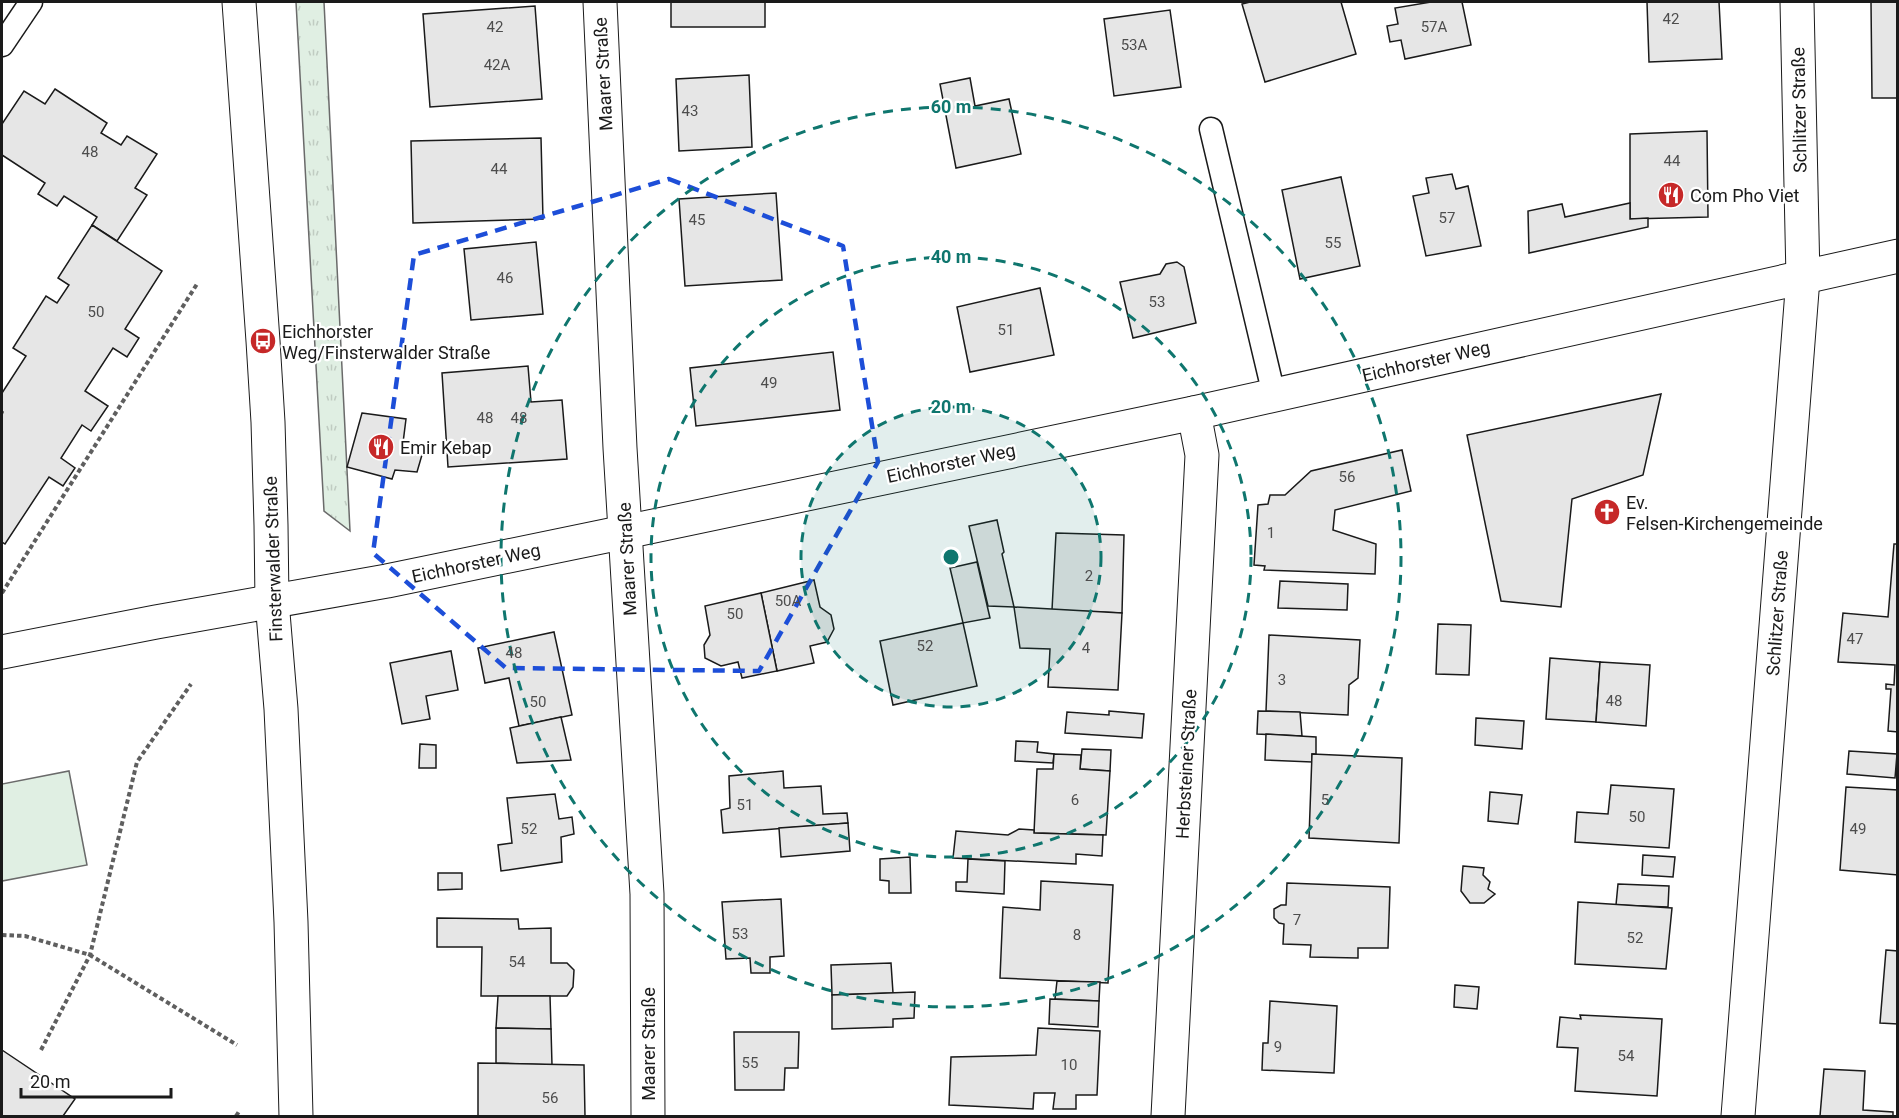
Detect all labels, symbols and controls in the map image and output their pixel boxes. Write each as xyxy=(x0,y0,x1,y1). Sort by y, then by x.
house number: 42 xyxy=(1663,10,1679,28)
street label: Maarer Straße xyxy=(590,17,616,131)
house number: 42 xyxy=(487,18,503,36)
house number: 57A xyxy=(1421,18,1448,36)
house number: 53A xyxy=(1121,36,1148,54)
street label: Schlitzer Straße xyxy=(1787,47,1811,173)
house number: 42A xyxy=(484,56,511,74)
text: 60 m xyxy=(931,96,971,117)
house number: 43 xyxy=(682,102,698,120)
house number: 48 xyxy=(82,143,98,161)
house number: 44 xyxy=(1664,152,1681,170)
house number: 44 xyxy=(491,160,508,178)
restaurant icon: Com Pho Viet xyxy=(1656,180,1686,210)
place label: Com Pho Viet xyxy=(1690,185,1800,206)
house number: 57 xyxy=(1439,209,1455,227)
house number: 45 xyxy=(689,211,705,229)
house number: 55 xyxy=(1325,234,1341,252)
text: 40 m xyxy=(931,246,971,267)
house number: 46 xyxy=(497,269,513,287)
house number: 53 xyxy=(1149,293,1165,311)
house number: 50 xyxy=(88,303,104,321)
place label: Eichhorster Weg/Finsterwalder Straße xyxy=(282,321,490,363)
house number: 51 xyxy=(998,321,1014,339)
bus stop icon: Eichhorster Weg/Finsterwalder Straße xyxy=(248,326,278,356)
street label: Eichhorster Weg xyxy=(1360,336,1492,386)
house number: 49 xyxy=(761,374,777,392)
text: 20 m xyxy=(931,396,971,417)
house number: 48 xyxy=(477,409,493,427)
house number: 48 xyxy=(511,409,527,427)
restaurant icon: Emir Kebap xyxy=(366,432,396,462)
place label: Emir Kebap xyxy=(400,437,492,458)
street label: Eichhorster Weg xyxy=(885,439,1017,487)
house number: 56 xyxy=(1339,468,1355,486)
street label: Finsterwalder Straße xyxy=(260,476,286,642)
place label: Ev. Felsen-Kirchengemeinde xyxy=(1626,492,1823,534)
church icon: Ev. Felsen-Kirchengemeinde xyxy=(1592,497,1622,527)
street label: Maarer Straße xyxy=(614,502,640,616)
house number: 1 xyxy=(1267,524,1275,542)
street label: Eichhorster Weg xyxy=(410,539,542,587)
centre of rings xyxy=(941,547,961,567)
street label: Schlitzer Straße xyxy=(1762,549,1792,677)
house number: 2 xyxy=(1085,567,1093,585)
house number: 50A xyxy=(775,592,802,610)
house number: 50 xyxy=(727,605,743,623)
house number: 47 xyxy=(1847,630,1863,648)
house number: 52 xyxy=(917,637,933,655)
house number: 4 xyxy=(1082,639,1091,657)
house number: 48 xyxy=(506,644,522,662)
house number: 3 xyxy=(1278,671,1286,689)
street label: Herbsteiner Straße xyxy=(1172,688,1200,840)
house number: 48 xyxy=(1606,692,1622,710)
house number: 50 xyxy=(530,693,546,711)
house number: 6 xyxy=(1071,791,1079,809)
house number: 5 xyxy=(1321,791,1329,809)
house number: 51 xyxy=(737,796,753,814)
house number: 50 xyxy=(1629,808,1645,826)
house number: 52 xyxy=(521,820,537,838)
house number: 49 xyxy=(1850,820,1866,838)
house number: 7 xyxy=(1293,911,1301,929)
house number: 53 xyxy=(732,925,748,943)
house number: 8 xyxy=(1073,926,1081,944)
house number: 52 xyxy=(1627,929,1643,947)
house number: 54 xyxy=(509,953,526,971)
street label: Maarer Straße xyxy=(638,987,659,1101)
house number: 9 xyxy=(1274,1038,1282,1056)
house number: 54 xyxy=(1618,1047,1635,1065)
house number: 55 xyxy=(742,1054,758,1072)
house number: 10 xyxy=(1061,1056,1077,1074)
scale bar xyxy=(21,1061,171,1099)
text: 20 m xyxy=(30,1071,70,1092)
house number: 56 xyxy=(542,1089,558,1107)

